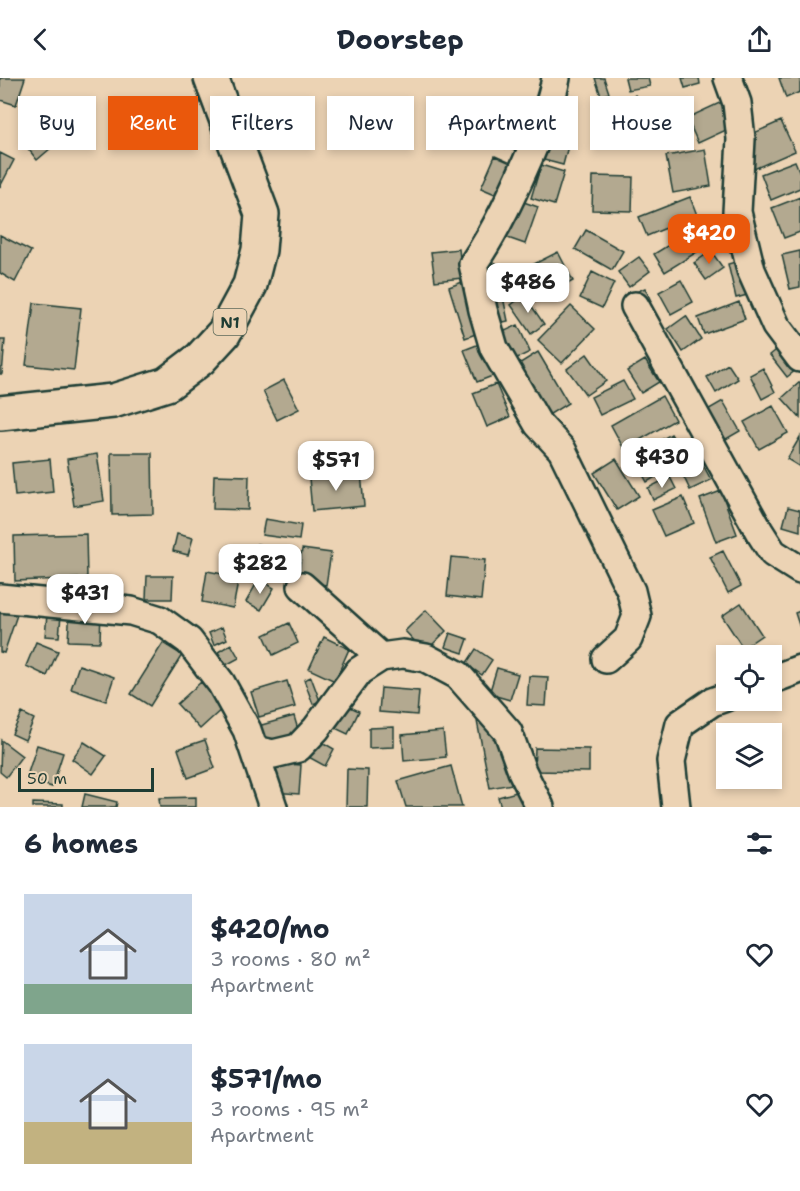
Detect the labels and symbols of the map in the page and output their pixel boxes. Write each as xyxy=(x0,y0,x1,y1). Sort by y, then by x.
pin: $420 xyxy=(673,214,745,265)
pin: $486 xyxy=(492,263,564,314)
road number: N1 xyxy=(214,309,246,335)
pin: $430 xyxy=(626,438,698,489)
pin: $571 xyxy=(300,441,372,492)
pin: $282 xyxy=(224,544,296,595)
pin: $431 xyxy=(49,574,121,625)
scale bar xyxy=(18,765,154,792)

